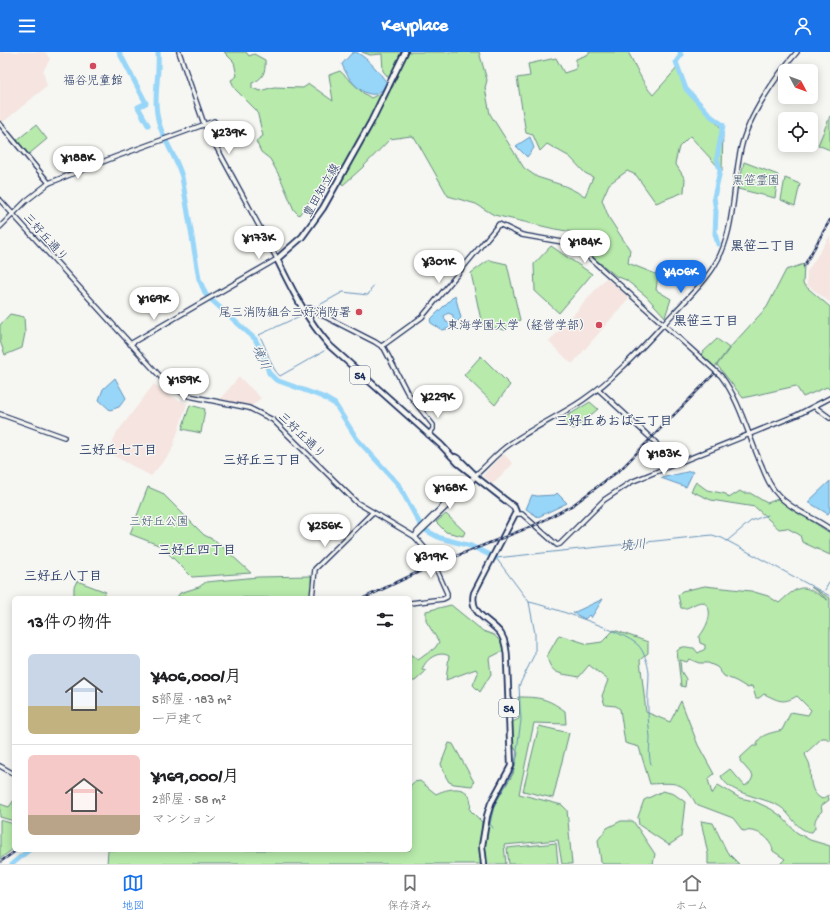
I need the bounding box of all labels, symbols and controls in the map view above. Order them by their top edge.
icon: menu [16,15,38,37]
icon: person [792,15,814,37]
text: Keyplace [382,16,448,37]
marker: 福谷児童館 [88,61,98,71]
north arrow [778,64,818,104]
map controls [778,64,818,152]
place label: 福谷児童館 [63,74,123,89]
button: locate [778,112,818,152]
pin: ¥239K [201,121,257,155]
text: ¥239K [213,126,245,141]
pin: ¥188K [50,146,106,180]
text: ¥188K [62,151,94,166]
street label: 豊田知立線 [301,161,344,220]
park label: 黒笹霊園 [732,174,780,189]
street label: 三好丘通り [19,211,71,265]
pin: ¥173K [231,226,287,260]
pin: ¥184K [557,230,613,264]
text: ¥173K [243,231,275,246]
text: ¥184K [569,235,601,250]
district label: 黒笹二丁目 [730,239,796,255]
pin: ¥301K [411,250,467,284]
text: ¥301K [423,255,455,270]
pin: ¥406K [653,260,709,294]
text: ¥406K [664,265,698,280]
pin: ¥169K [126,287,182,321]
text: ¥169K [138,292,170,307]
place label: 尾三消防組合三好消防署 [219,306,351,321]
marker: 尾三消防組合三好消防署 [354,307,364,317]
district label: 黒笹三丁目 [673,314,739,330]
place label: 東海学園大学（経営学部） [447,319,591,334]
marker: 東海学園大学（経営学部） [594,320,604,330]
water label: 境川 [248,343,273,373]
road number: 54 [350,366,370,384]
pin: ¥159K [156,368,212,402]
text: ¥159K [168,373,200,388]
pin: ¥229K [410,385,466,419]
text: ¥229K [422,390,454,405]
street label: 三好丘通り [274,410,328,462]
district label: 三好丘あおば二丁目 [555,414,673,430]
pin: ¥183K [636,442,692,476]
district label: 三好丘七丁目 [79,444,157,459]
text: ¥183K [648,447,680,462]
district label: 三好丘三丁目 [223,454,301,469]
pin: ¥168K [422,476,478,510]
text: ¥168K [434,481,466,496]
pin: ¥256K [297,514,353,548]
park label: 三好丘公園 [129,515,189,530]
text: ¥256K [309,519,342,534]
water label: 境川 [619,537,647,555]
district label: 三好丘四丁目 [158,544,236,559]
pin: ¥319K [403,545,459,579]
text: ¥319K [415,550,447,565]
district label: 三好丘八丁目 [24,570,102,585]
icon: filters [374,609,396,631]
text: 13件の物件 [28,614,112,634]
text: ¥406,000/月 [152,668,242,688]
icon: home [60,670,108,718]
text: 5部屋 · 183 m² [152,693,232,708]
road number: 54 [499,699,519,717]
text: 一戸建て [152,713,204,728]
text: ¥169,000/月 [152,768,239,788]
icon: home [60,771,108,819]
text: 2部屋 · 58 m² [152,793,226,808]
text: マンション [152,813,216,828]
tab: 地図 [122,872,144,913]
tab: 保存済み [388,872,432,913]
tab: ホーム [676,872,708,913]

